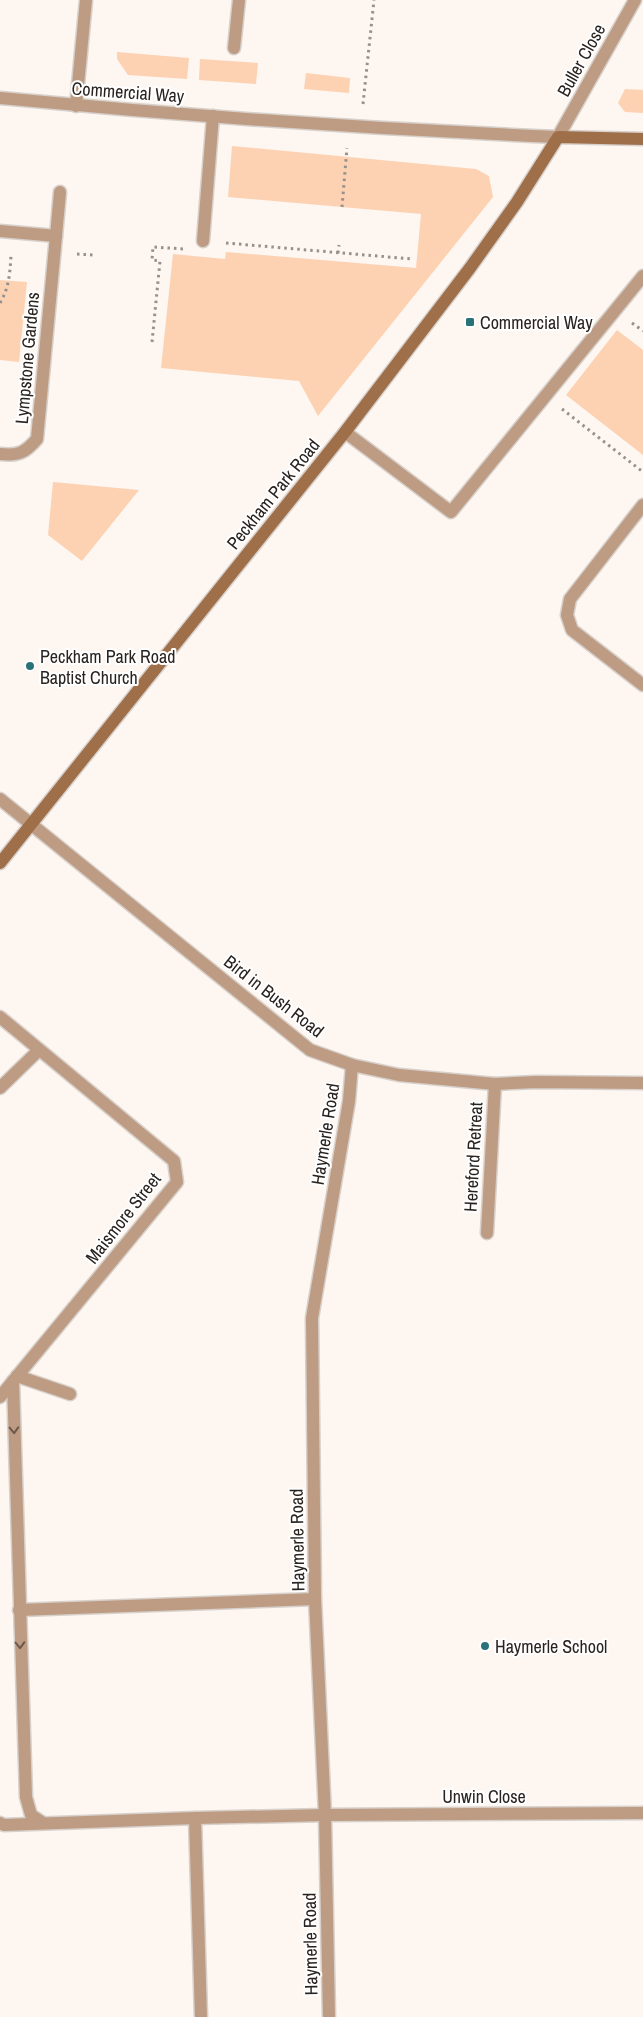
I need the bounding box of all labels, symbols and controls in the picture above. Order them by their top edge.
street label: Buller Close [551,19,611,101]
street label: Commercial Way [71,76,186,108]
street label: Lympstone Gardens [9,291,45,425]
place label: Commercial Way [480,310,593,335]
marker: Commercial Way [464,316,476,328]
street label: Peckham Park Road [221,434,325,554]
place label: Peckham Park Road Baptist Church [40,644,175,690]
marker: Peckham Park Road Baptist Church [24,660,36,672]
street label: Bird in Bush Road [219,949,329,1043]
street label: Haymerle Road [305,1081,345,1187]
street label: Hereford Retreat [458,1101,488,1213]
street label: Maismore Street [80,1167,166,1269]
one-way arrow [9,1426,19,1434]
street label: Haymerle Road [284,1489,310,1591]
place label: Haymerle School [495,1634,607,1659]
marker: Haymerle School [479,1640,491,1652]
one-way arrow [15,1641,26,1649]
street label: Unwin Close [442,1784,526,1809]
street label: Haymerle Road [297,1893,323,1995]

